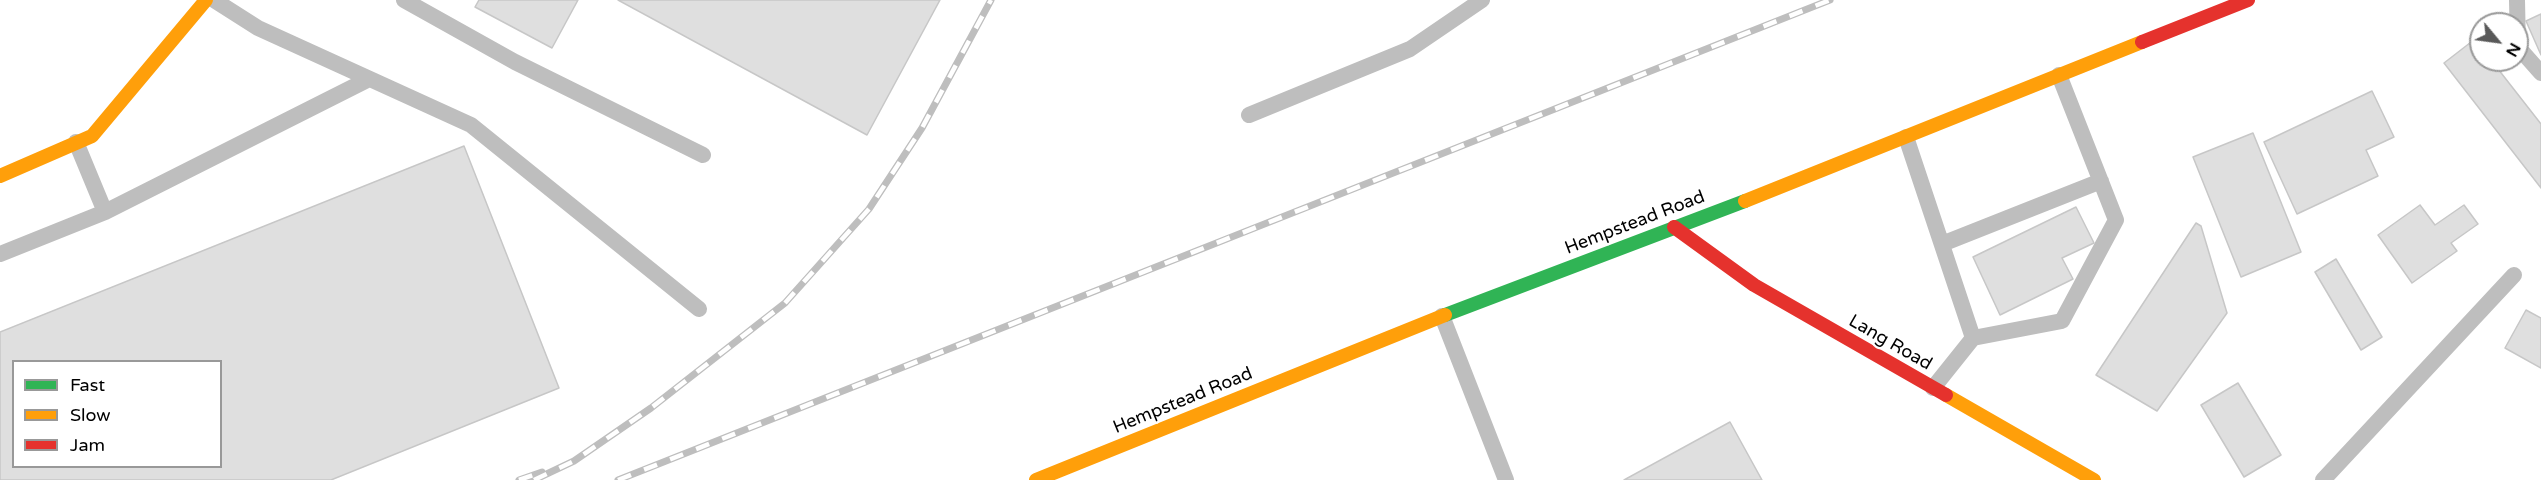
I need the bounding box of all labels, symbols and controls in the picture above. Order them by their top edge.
north arrow [2469,12,2529,72]
text: N [2501,39,2525,60]
street label: Hempstead Road [1562,186,1708,260]
street label: Lang Road [1844,310,1936,376]
legend [12,360,222,468]
street label: Hempstead Road [1110,363,1256,439]
text: Fast [70,374,105,396]
text: Slow [70,404,111,426]
text: Jam [70,434,105,456]

